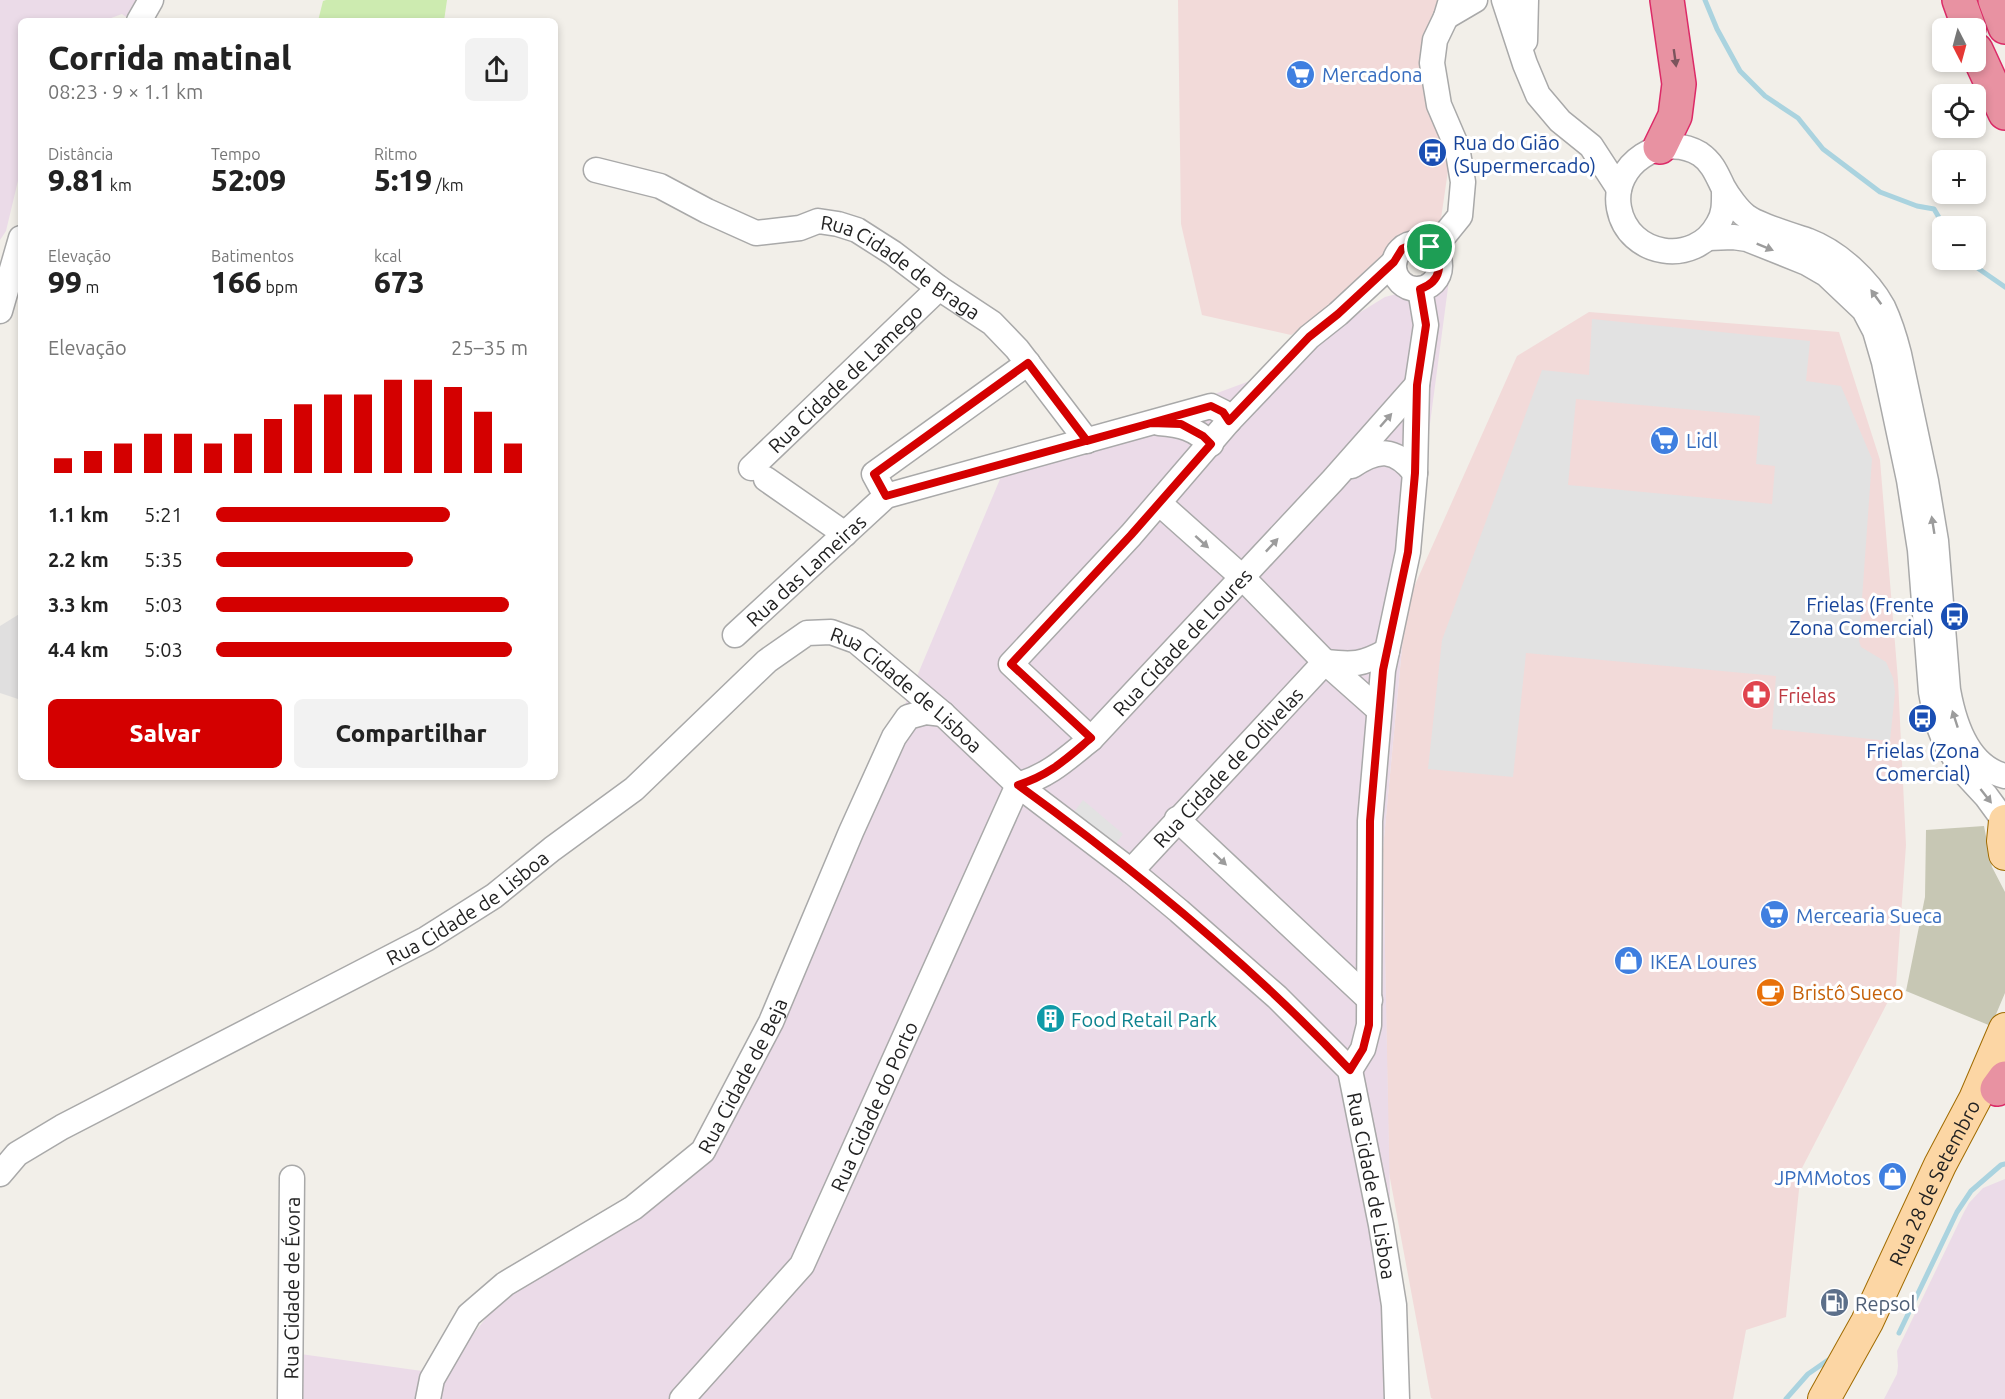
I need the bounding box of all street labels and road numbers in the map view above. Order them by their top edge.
street label: Rua Cidade de Braga [819,210,985,324]
street label: Rua Cidade de Lamego [763,299,927,457]
street label: Rua das Lameiras [741,509,870,631]
street label: Rua Cidade de Loures [1107,563,1256,720]
street label: Rua Cidade de Lisboa [828,621,987,757]
street label: Rua Cidade de Odivelas [1148,682,1307,852]
street label: Rua Cidade de Lisboa [382,845,553,969]
street label: Rua Cidade de Beja [692,995,791,1157]
street label: Rua Cidade do Porto [825,1018,922,1195]
street label: Rua Cidade de Lisboa [1343,1090,1401,1281]
street label: Rua 28 de Setembro [1883,1095,1984,1269]
street label: Rua Cidade de Évora [279,1196,303,1380]

